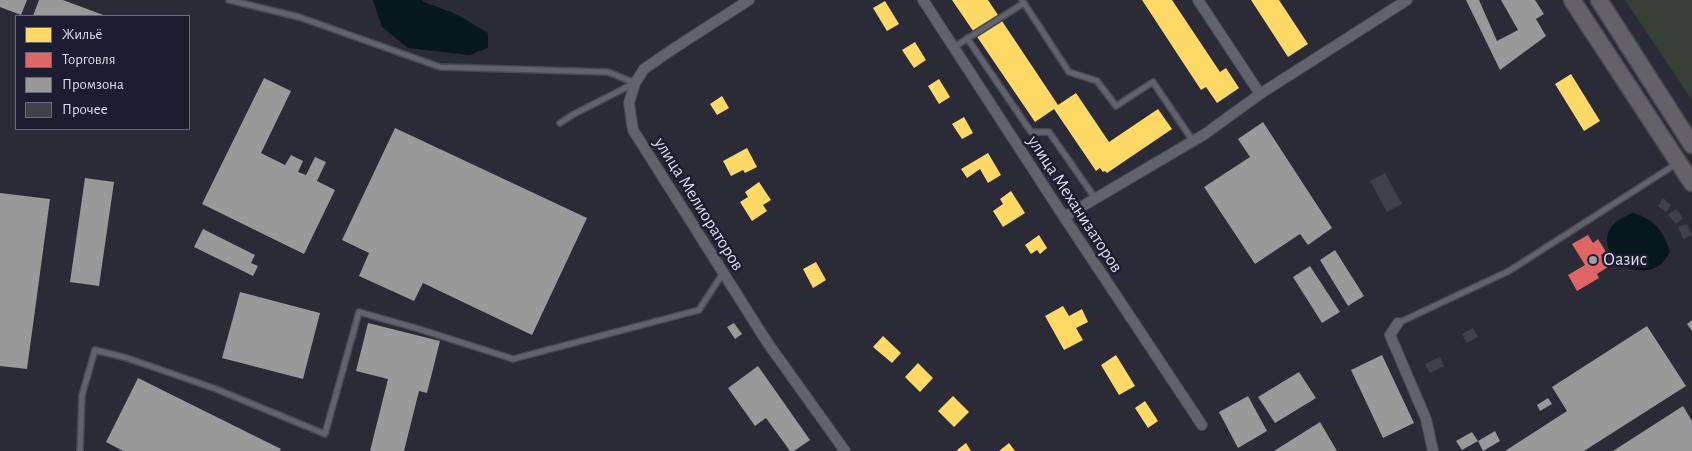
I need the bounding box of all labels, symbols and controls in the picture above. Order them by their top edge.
legend [15,15,190,130]
text: Жильё [62,27,102,42]
text: Торговля [62,52,116,67]
text: Промзона [62,77,124,92]
text: Прочее [62,102,108,117]
street label: улица Механизаторов [1023,131,1127,277]
street label: улица Мелиораторов [649,133,749,275]
place label: Оазис [1603,249,1647,271]
marker: Оазис [1587,254,1599,266]

